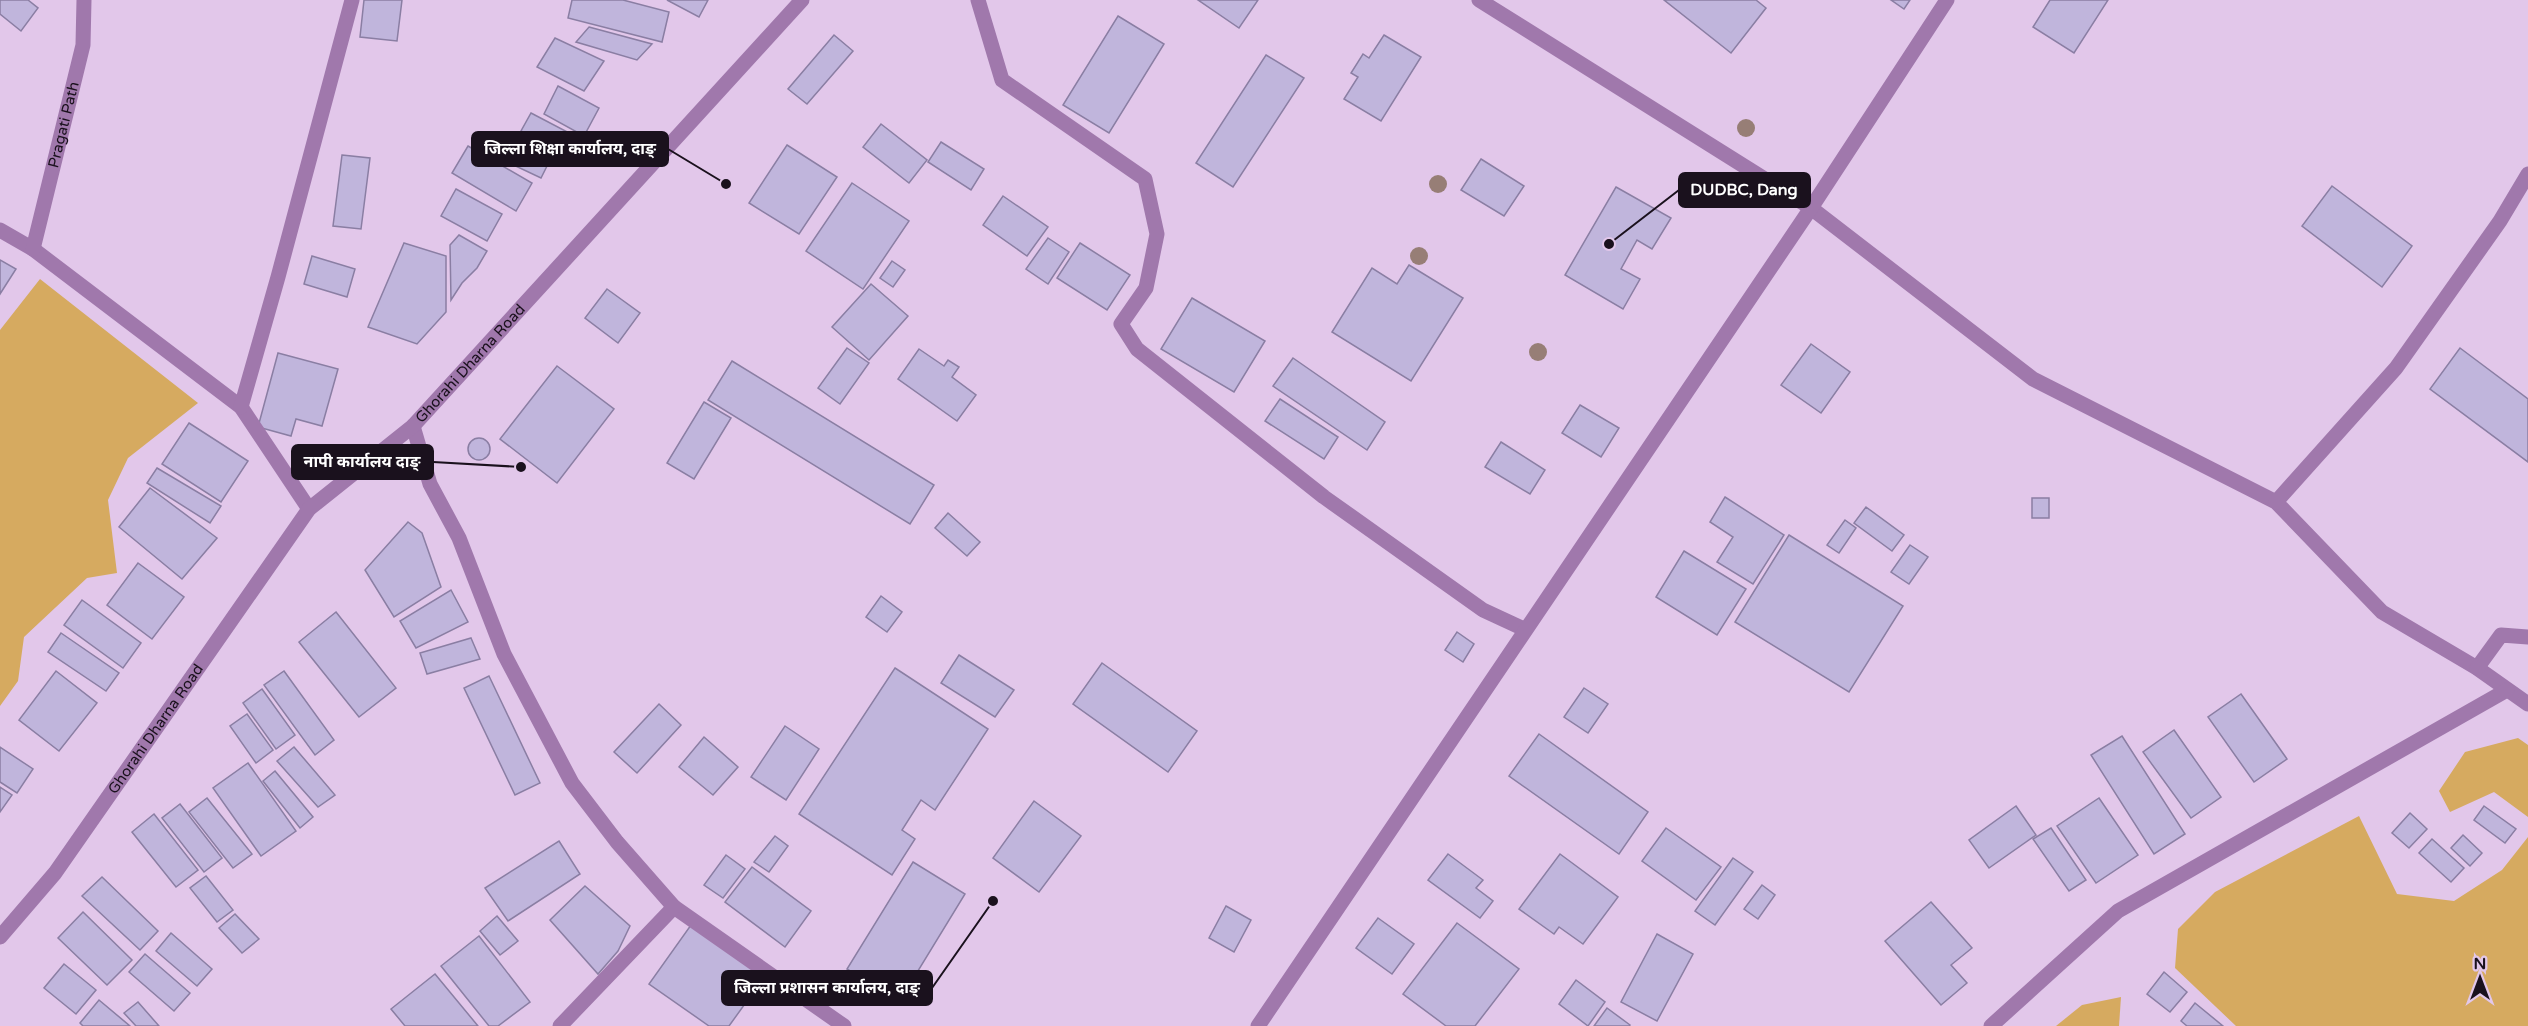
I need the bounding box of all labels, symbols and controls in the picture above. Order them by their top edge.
street label: Pragati Path [44,80,83,170]
callout: जिल्ला शिक्षा कार्यालय, दाङ् [472,132,668,166]
text: जिल्ला शिक्षा कार्यालय, दाङ् [484,139,657,159]
callout: DUDBC, Dang [1679,173,1810,207]
text: DUDBC, Dang [1690,180,1798,200]
street label: Ghorahi Dharna Road [411,300,529,426]
callout: नापी कार्यालय दाङ् [292,445,433,479]
text: नापी कार्यालय दाङ् [304,452,421,472]
street label: Ghorahi Dharna Road [104,661,207,797]
north arrow [2450,948,2510,1008]
text: N [2474,954,2486,974]
callout: जिल्ला प्रशासन कार्यालय, दाङ् [722,971,932,1005]
text: जिल्ला प्रशासन कार्यालय, दाङ् [734,978,921,998]

